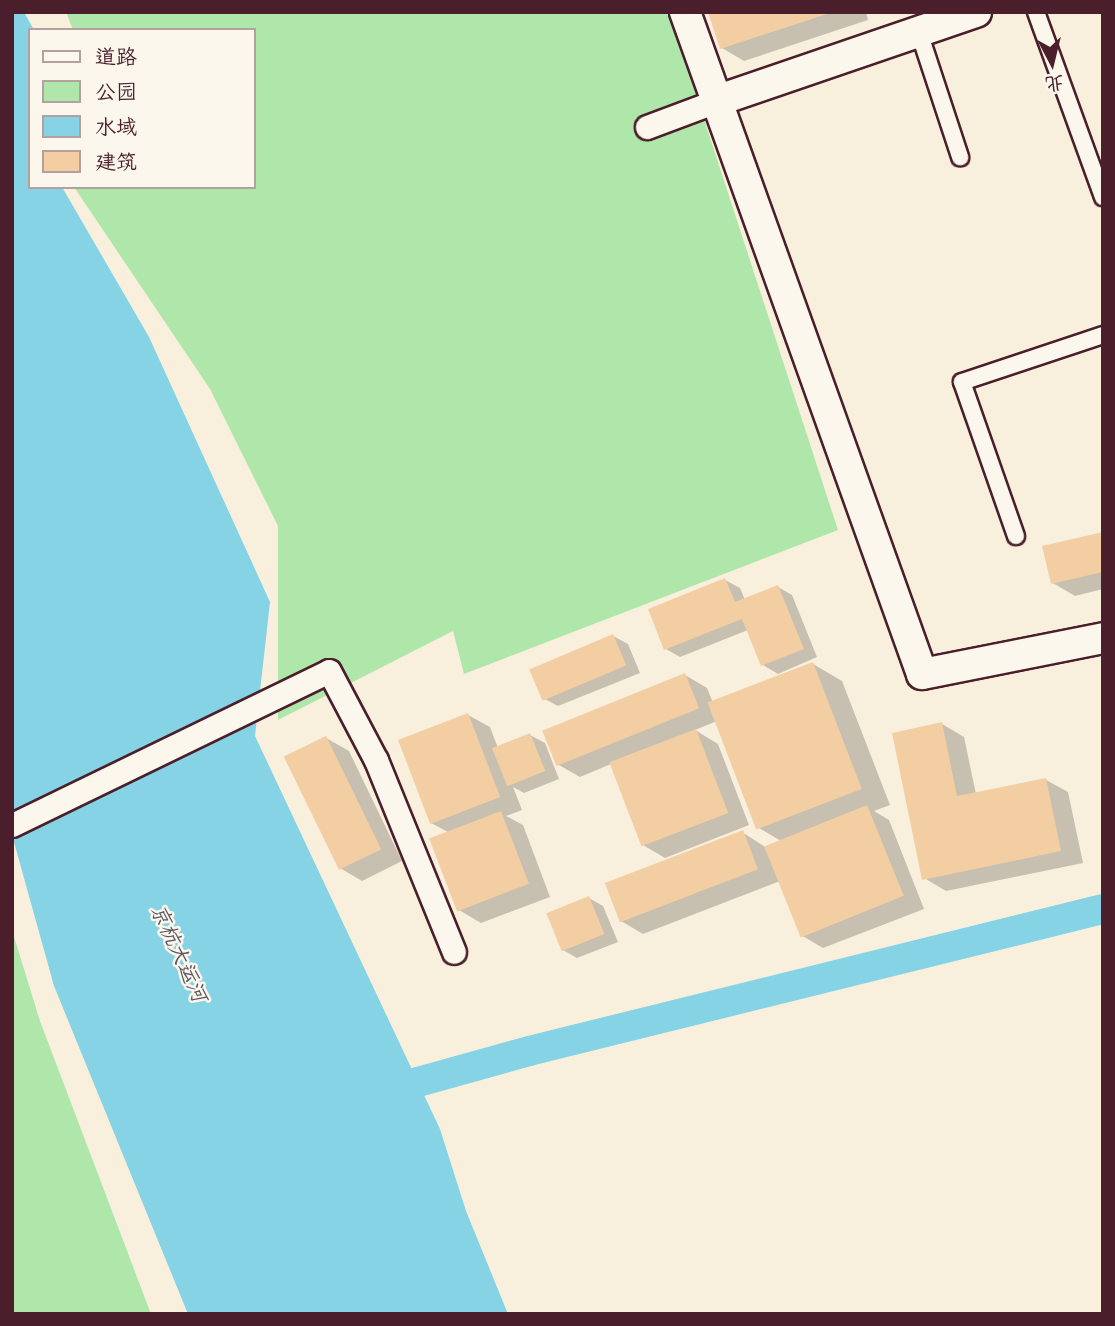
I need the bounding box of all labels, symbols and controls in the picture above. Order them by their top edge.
legend [28,28,256,189]
north arrow [1017,28,1087,98]
text: 道路 [95,42,137,71]
text: 北 [1044,70,1066,98]
text: 公园 [95,77,137,106]
text: 水域 [95,112,137,141]
text: 建筑 [95,147,137,176]
water label: 京杭大运河 [145,900,213,1006]

